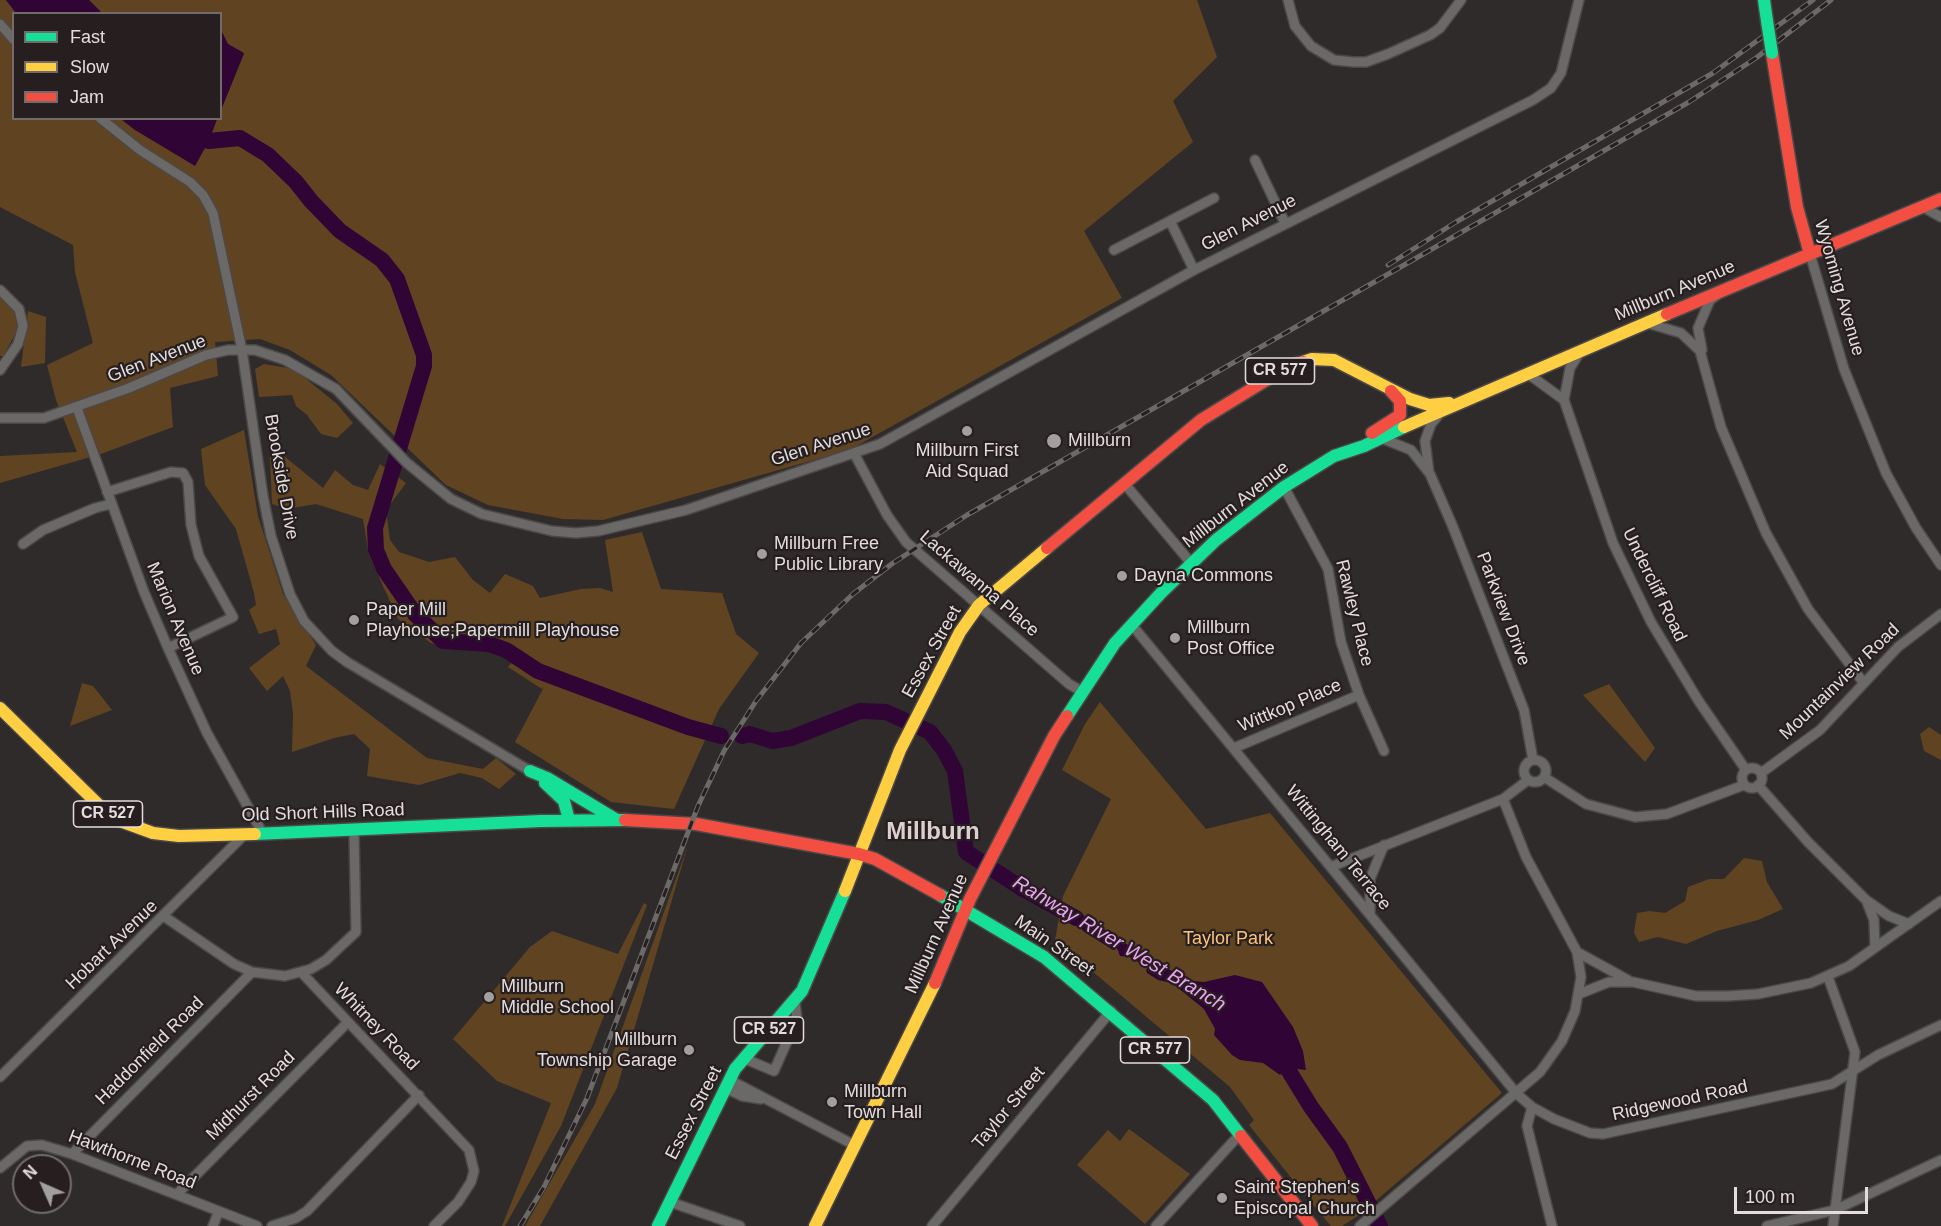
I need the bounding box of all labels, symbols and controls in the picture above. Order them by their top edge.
legend [12,12,222,120]
text: Fast [70,27,105,47]
text: Slow [70,57,109,77]
text: Jam [70,87,104,107]
street label: Glen Avenue [1198,190,1300,256]
street label: Wyoming Avenue [1809,217,1869,359]
street label: Millburn Avenue [1612,256,1738,326]
street label: Glen Avenue [105,330,209,388]
road number: CR 577 [1246,358,1314,384]
street label: Brookside Drive [259,413,303,541]
street label: Glen Avenue [768,419,874,471]
marker: Millburn First Aid Squad [960,424,974,438]
place label: Millburn [1068,430,1131,452]
marker: Millburn [1045,432,1063,450]
place label: Millburn First Aid Squad [915,440,1019,482]
street label: Millburn Avenue [1179,457,1293,553]
street label: Undercliff Road [1617,525,1691,645]
street label: Lackawanna Place [915,526,1043,642]
place label: Millburn Free Public Library [774,533,883,576]
marker: Millburn Free Public Library [755,547,769,561]
street label: Parkview Drive [1471,549,1535,669]
street label: Rawley Place [1330,557,1378,669]
street label: Marion Avenue [141,559,209,679]
place label: Dayna Commons [1134,565,1273,587]
marker: Dayna Commons [1115,569,1129,583]
place label: Paper Mill Playhouse;Papermill Playhouse [366,599,619,642]
street label: Essex Street [898,602,966,702]
marker: Paper Mill Playhouse;Papermill Playhouse [347,613,361,627]
place label: Millburn Post Office [1187,617,1275,660]
street label: Mountainview Road [1776,619,1904,745]
marker: Millburn Post Office [1168,631,1182,645]
street label: Wittkop Place [1235,675,1345,737]
street label: Wittingham Terrace [1281,781,1395,915]
street label: Old Short Hills Road [241,799,405,827]
road number: CR 527 [74,801,142,827]
district label: Millburn [886,818,980,846]
street label: Millburn Avenue [901,871,973,997]
water label: Rahway River West Branch [1008,871,1230,1017]
street label: Hobart Avenue [61,896,163,994]
street label: Main Street [1010,911,1098,981]
park label: Taylor Park [1183,928,1273,950]
place label: Millburn Middle School [501,976,614,1018]
street label: Whitney Road [329,979,423,1075]
marker: Millburn Middle School [482,990,496,1004]
street label: Haddonfield Road [91,992,209,1110]
road number: CR 527 [734,1017,804,1043]
place label: Millburn Township Garage [537,1029,677,1072]
road number: CR 577 [1120,1037,1190,1063]
marker: Millburn Township Garage [682,1043,696,1057]
street label: Midhurst Road [202,1047,300,1145]
street label: Taylor Street [968,1062,1050,1154]
street label: Essex Street [661,1063,727,1163]
street label: Ridgewood Road [1610,1076,1750,1126]
place label: Millburn Town Hall [844,1081,922,1124]
marker: Millburn Town Hall [825,1095,839,1109]
street label: Hawthorne Road [65,1126,199,1194]
north arrow [12,1154,72,1214]
text: N [20,1162,40,1182]
scale bar [1737,1175,1870,1213]
place label: Saint Stephen's Episcopal Church [1234,1177,1375,1220]
text: 100 m [1745,1187,1795,1207]
marker: Saint Stephen's Episcopal Church [1215,1191,1229,1205]

